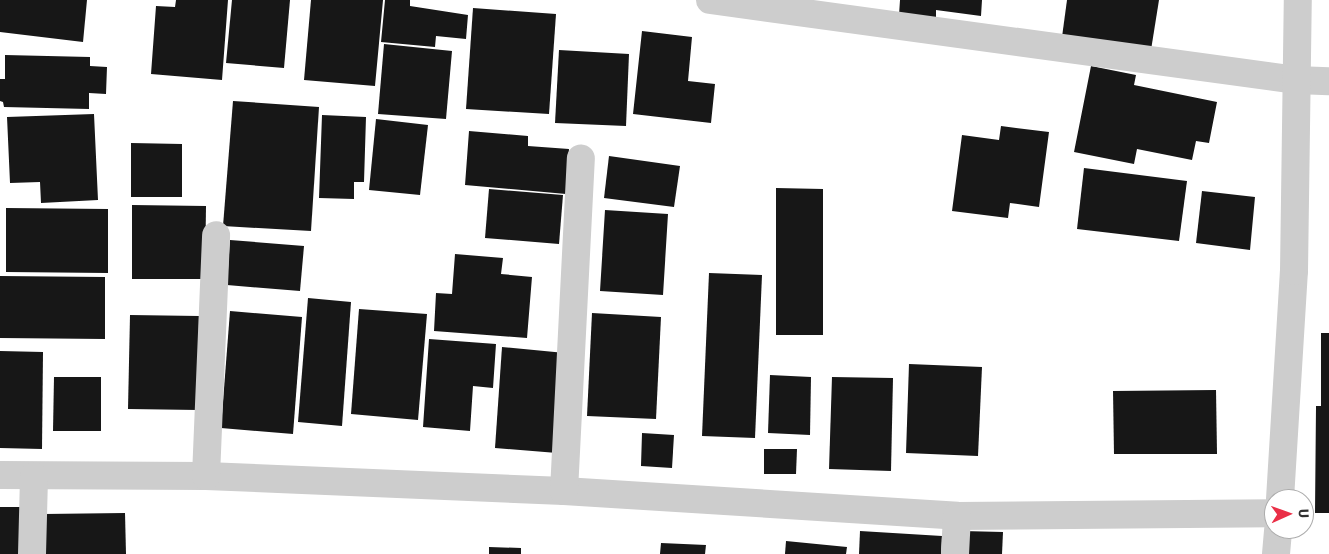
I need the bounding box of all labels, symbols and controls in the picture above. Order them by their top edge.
north arrow [1264,489,1314,539]
text: U [1295,509,1312,518]

